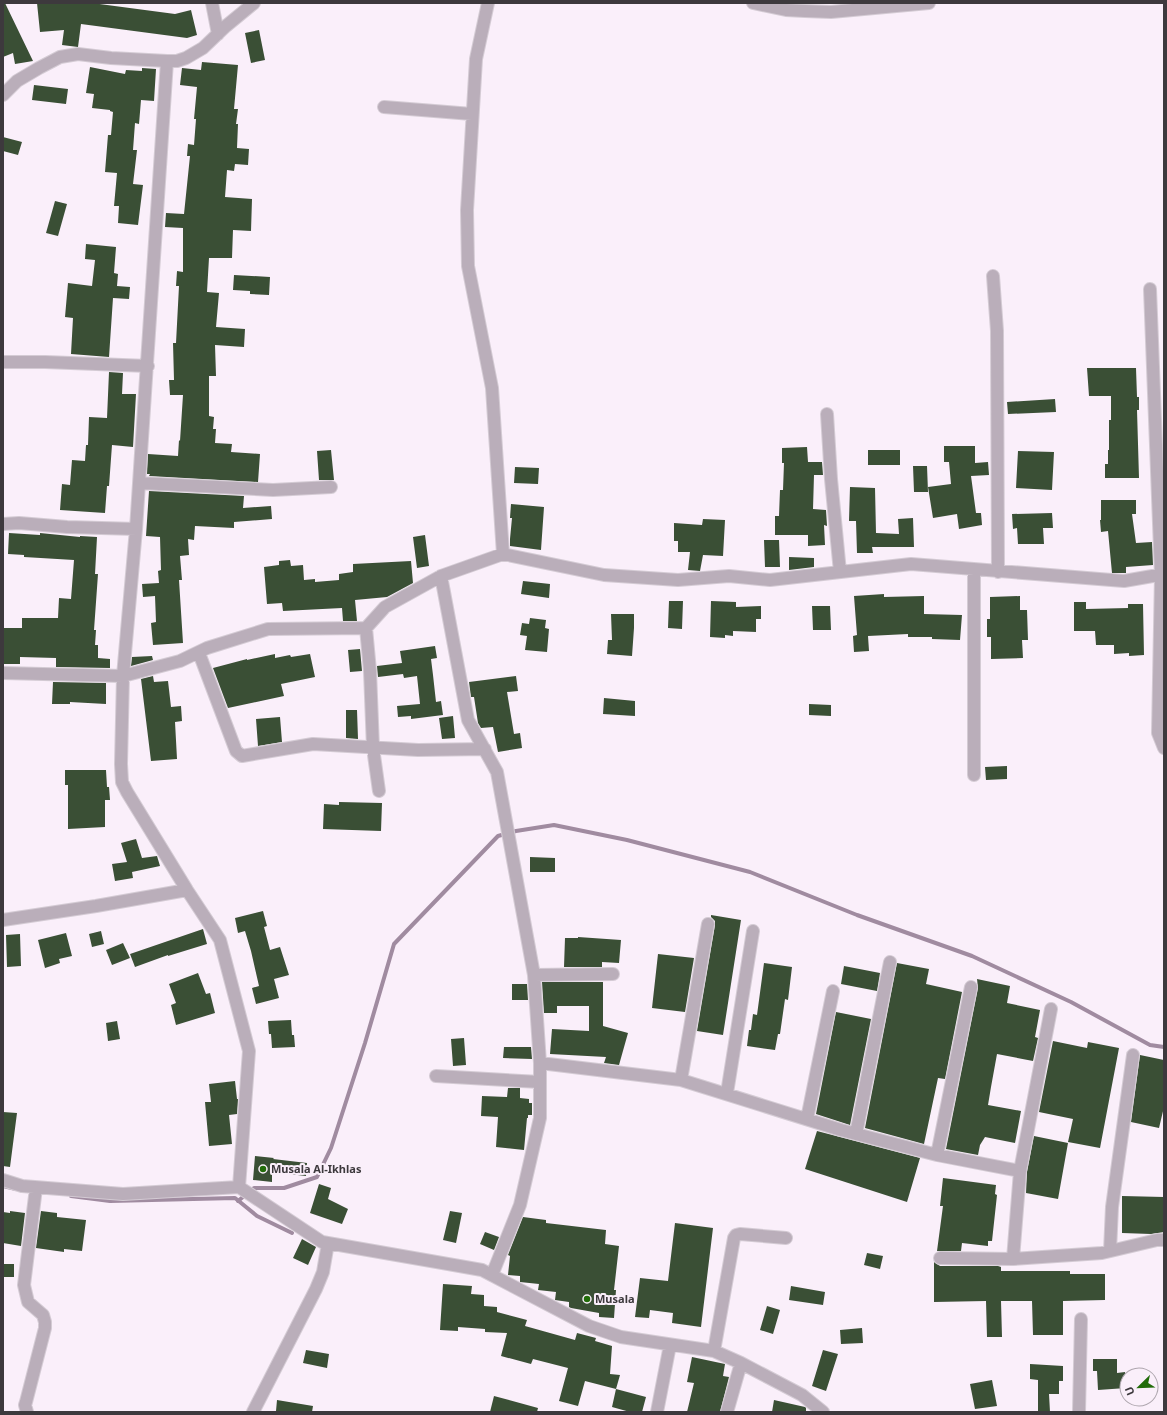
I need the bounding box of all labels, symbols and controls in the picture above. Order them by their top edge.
place label: Musala Al-Ikhlas [271,1161,362,1176]
marker: Musala Al-Ikhlas [258,1164,268,1174]
place label: Musala [595,1291,635,1306]
marker: Musala [582,1294,592,1304]
north arrow [1119,1367,1159,1407]
text: U [1121,1384,1138,1398]

